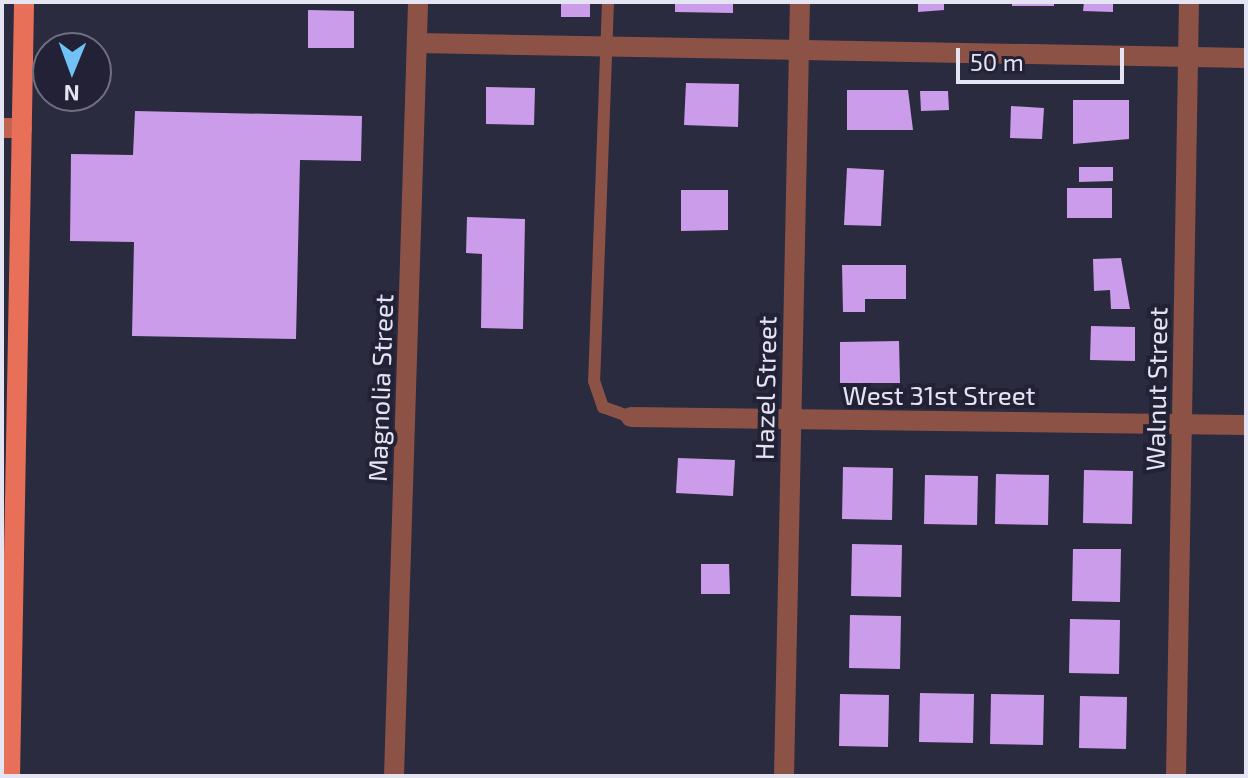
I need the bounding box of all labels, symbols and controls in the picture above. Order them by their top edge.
north arrow [32,32,112,112]
scale bar [960,32,1128,82]
text: 50 m [970,47,1024,76]
text: N [63,81,80,107]
street label: Magnolia Street [361,294,399,482]
street label: Walnut Street [1139,307,1173,471]
street label: Hazel Street [748,315,782,461]
street label: West 31st Street [842,379,1036,411]

